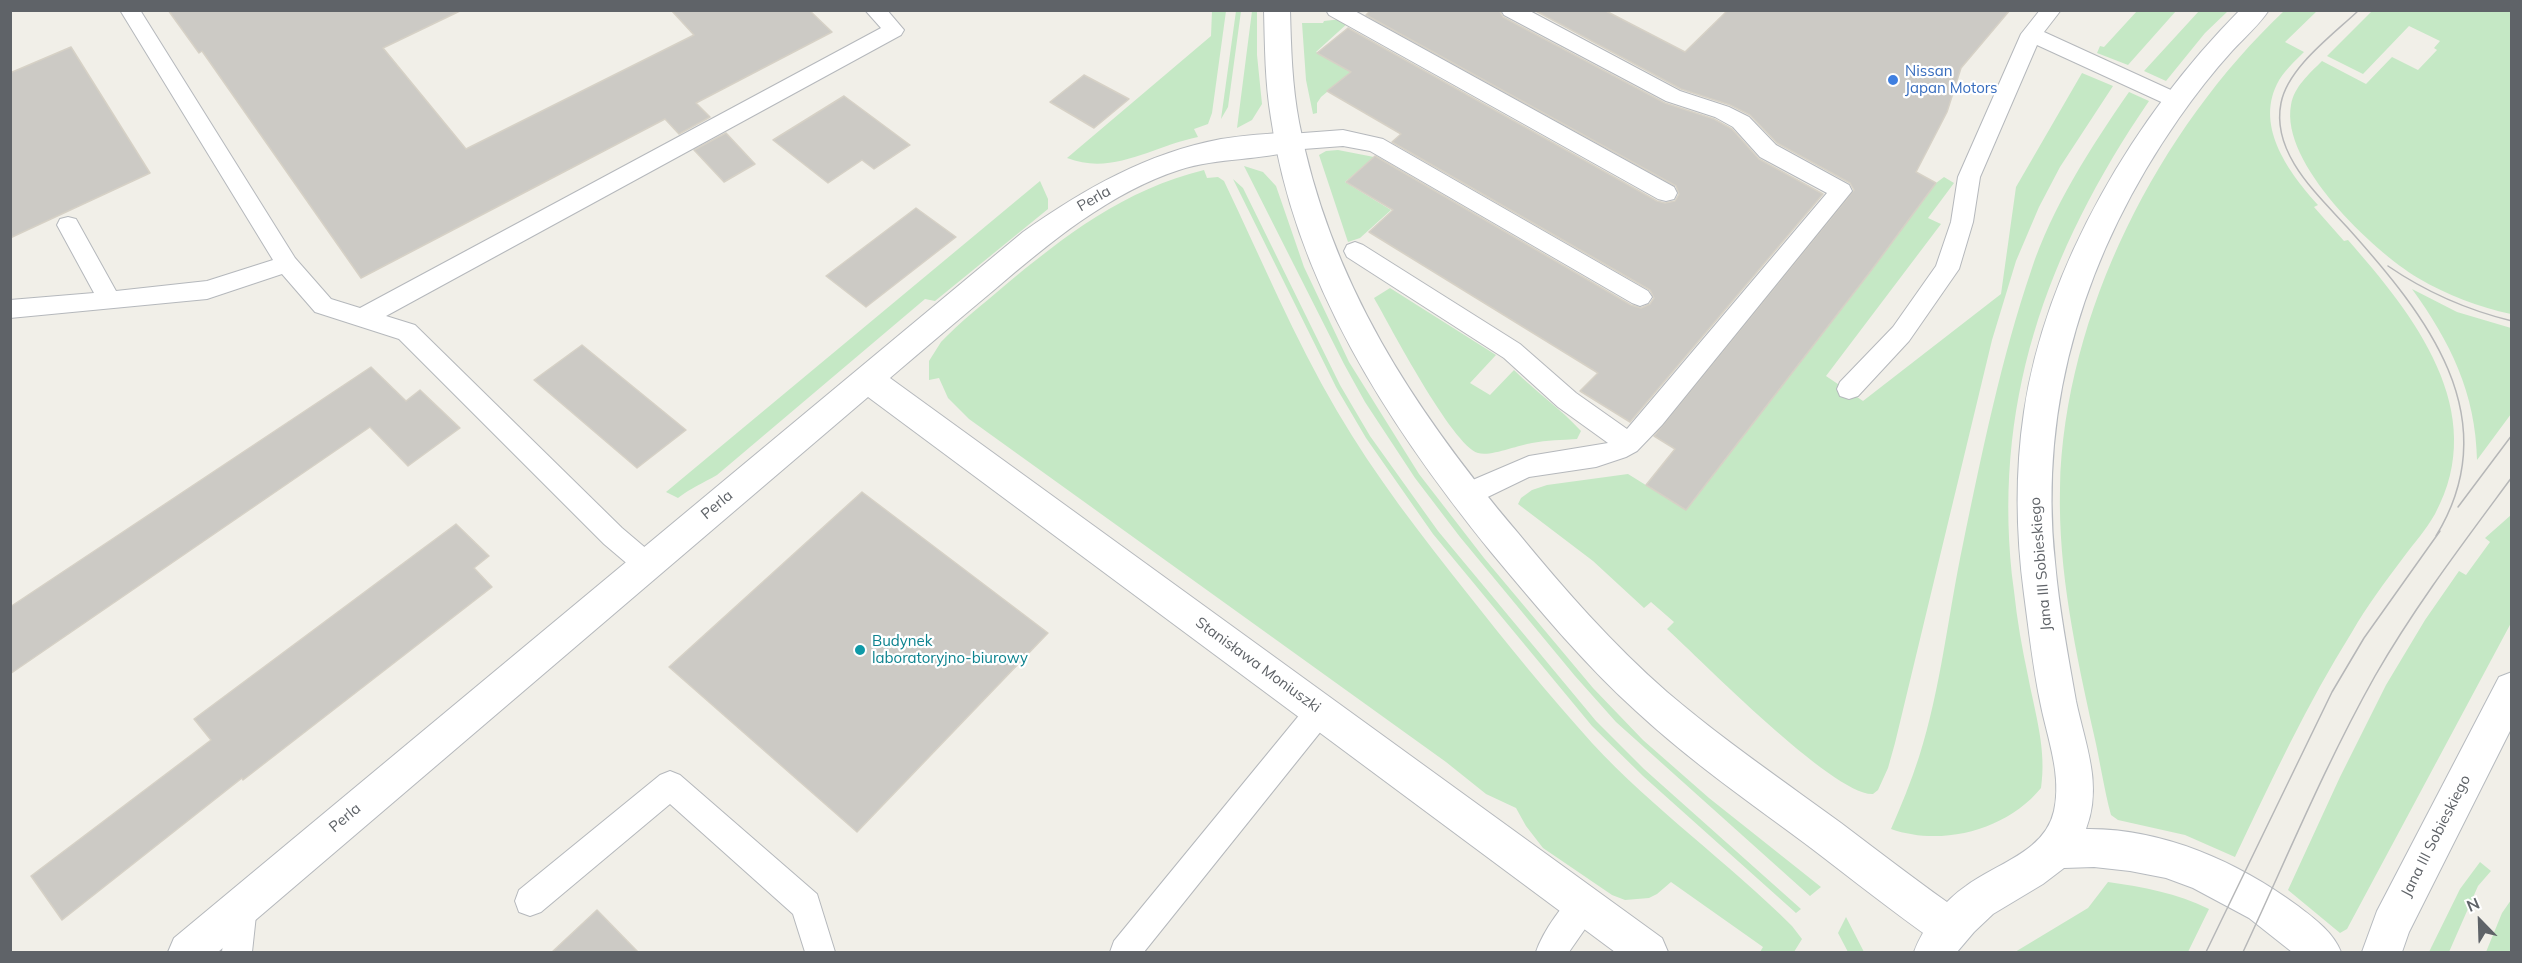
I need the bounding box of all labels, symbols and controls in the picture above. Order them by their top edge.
place label: Nissan Japan Motors [1905,62,1998,97]
marker: Nissan Japan Motors [1886,73,1900,87]
street label: Perla [1074,182,1114,216]
street label: Perla [698,487,736,523]
street label: Jana III Sobieskiego [2026,496,2056,632]
street label: Stanisława Moniuszki [1192,613,1324,717]
place label: Budynek laboratoryjno-biurowy [872,632,1028,667]
marker: Budynek laboratoryjno-biurowy [853,643,867,657]
street label: Jana III Sobieskiego [2397,772,2475,900]
street label: Perla [326,800,364,836]
north arrow [2450,891,2510,951]
text: N [2463,893,2482,916]

